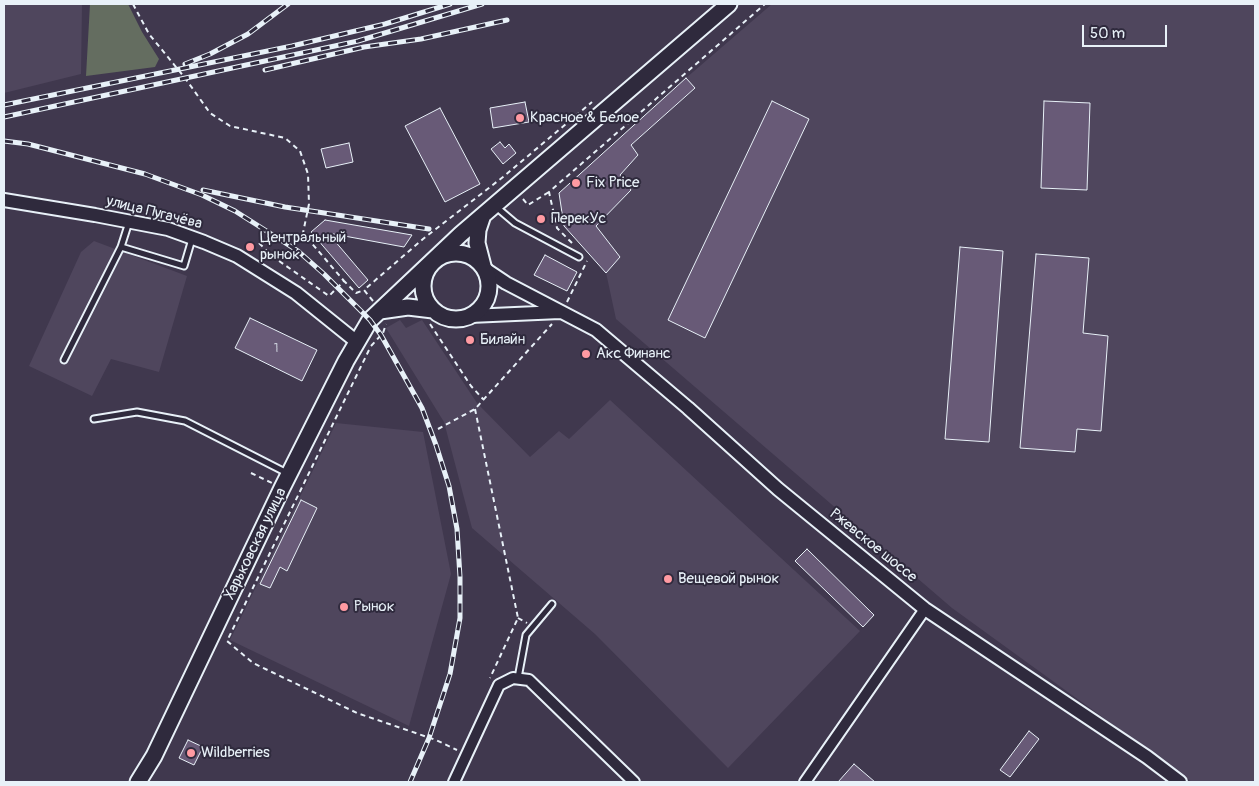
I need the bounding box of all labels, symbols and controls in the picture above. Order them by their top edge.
scale bar [1084,15,1169,47]
text: 50 m [1090,24,1125,43]
place label: Красное & Белое [530,109,639,127]
marker: Красное & Белое [514,112,526,124]
place label: Fix Price [586,174,639,192]
marker: Fix Price [570,177,582,189]
street label: улица Пугачёва [104,192,204,234]
place label: ПерекУс [551,210,606,228]
marker: ПерекУс [535,213,547,225]
place label: Центральный рынок [260,229,346,264]
marker: Центральный рынок [244,241,256,253]
place label: Билайн [480,331,525,349]
marker: Билайн [464,334,476,346]
house number: 1 [274,342,278,356]
place label: Акс Финанс [596,345,671,363]
marker: Акс Финанс [580,348,592,360]
street label: Харьковская улица [221,485,291,603]
street label: Ржевское шоссе [826,505,920,587]
place label: Вещевой рынок [678,570,779,588]
marker: Вещевой рынок [662,573,674,585]
place label: Рынок [354,598,394,616]
marker: Рынок [338,601,350,613]
place label: Wildberries [201,744,270,762]
marker: Wildberries [185,747,197,759]

